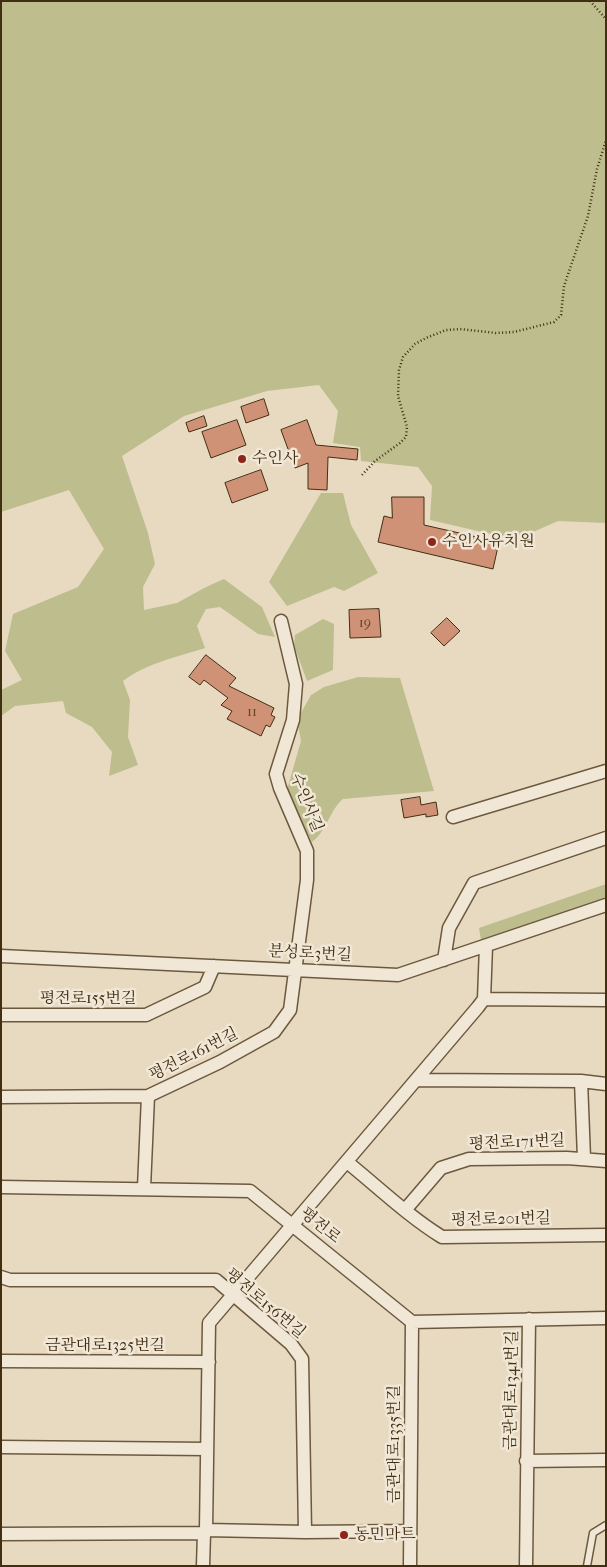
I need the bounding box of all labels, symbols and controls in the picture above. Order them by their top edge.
place label: 수인사 [252,449,298,469]
marker: 수인사 [236,453,248,465]
place label: 수인사유치원 [442,532,535,552]
marker: 수인사유치원 [426,536,438,548]
house number: 19 [359,616,371,632]
house number: 11 [247,705,257,721]
street label: 수인사길 [286,771,326,835]
street label: 분성로3번길 [268,942,352,966]
street label: 평전로155번길 [40,989,136,1009]
street label: 평전로161번길 [146,1024,242,1086]
street label: 평전로171번길 [468,1132,566,1154]
street label: 평전로 [296,1204,344,1248]
street label: 평전로201번길 [451,1210,551,1230]
street label: 평전로156번길 [221,1265,309,1343]
street label: 금관대로1341번길 [501,1330,523,1450]
street label: 금관대로1325번길 [45,1336,165,1356]
street label: 금관대로1335번길 [385,1385,405,1503]
place label: 동민마트 [354,1525,416,1545]
marker: 동민마트 [338,1529,350,1541]

